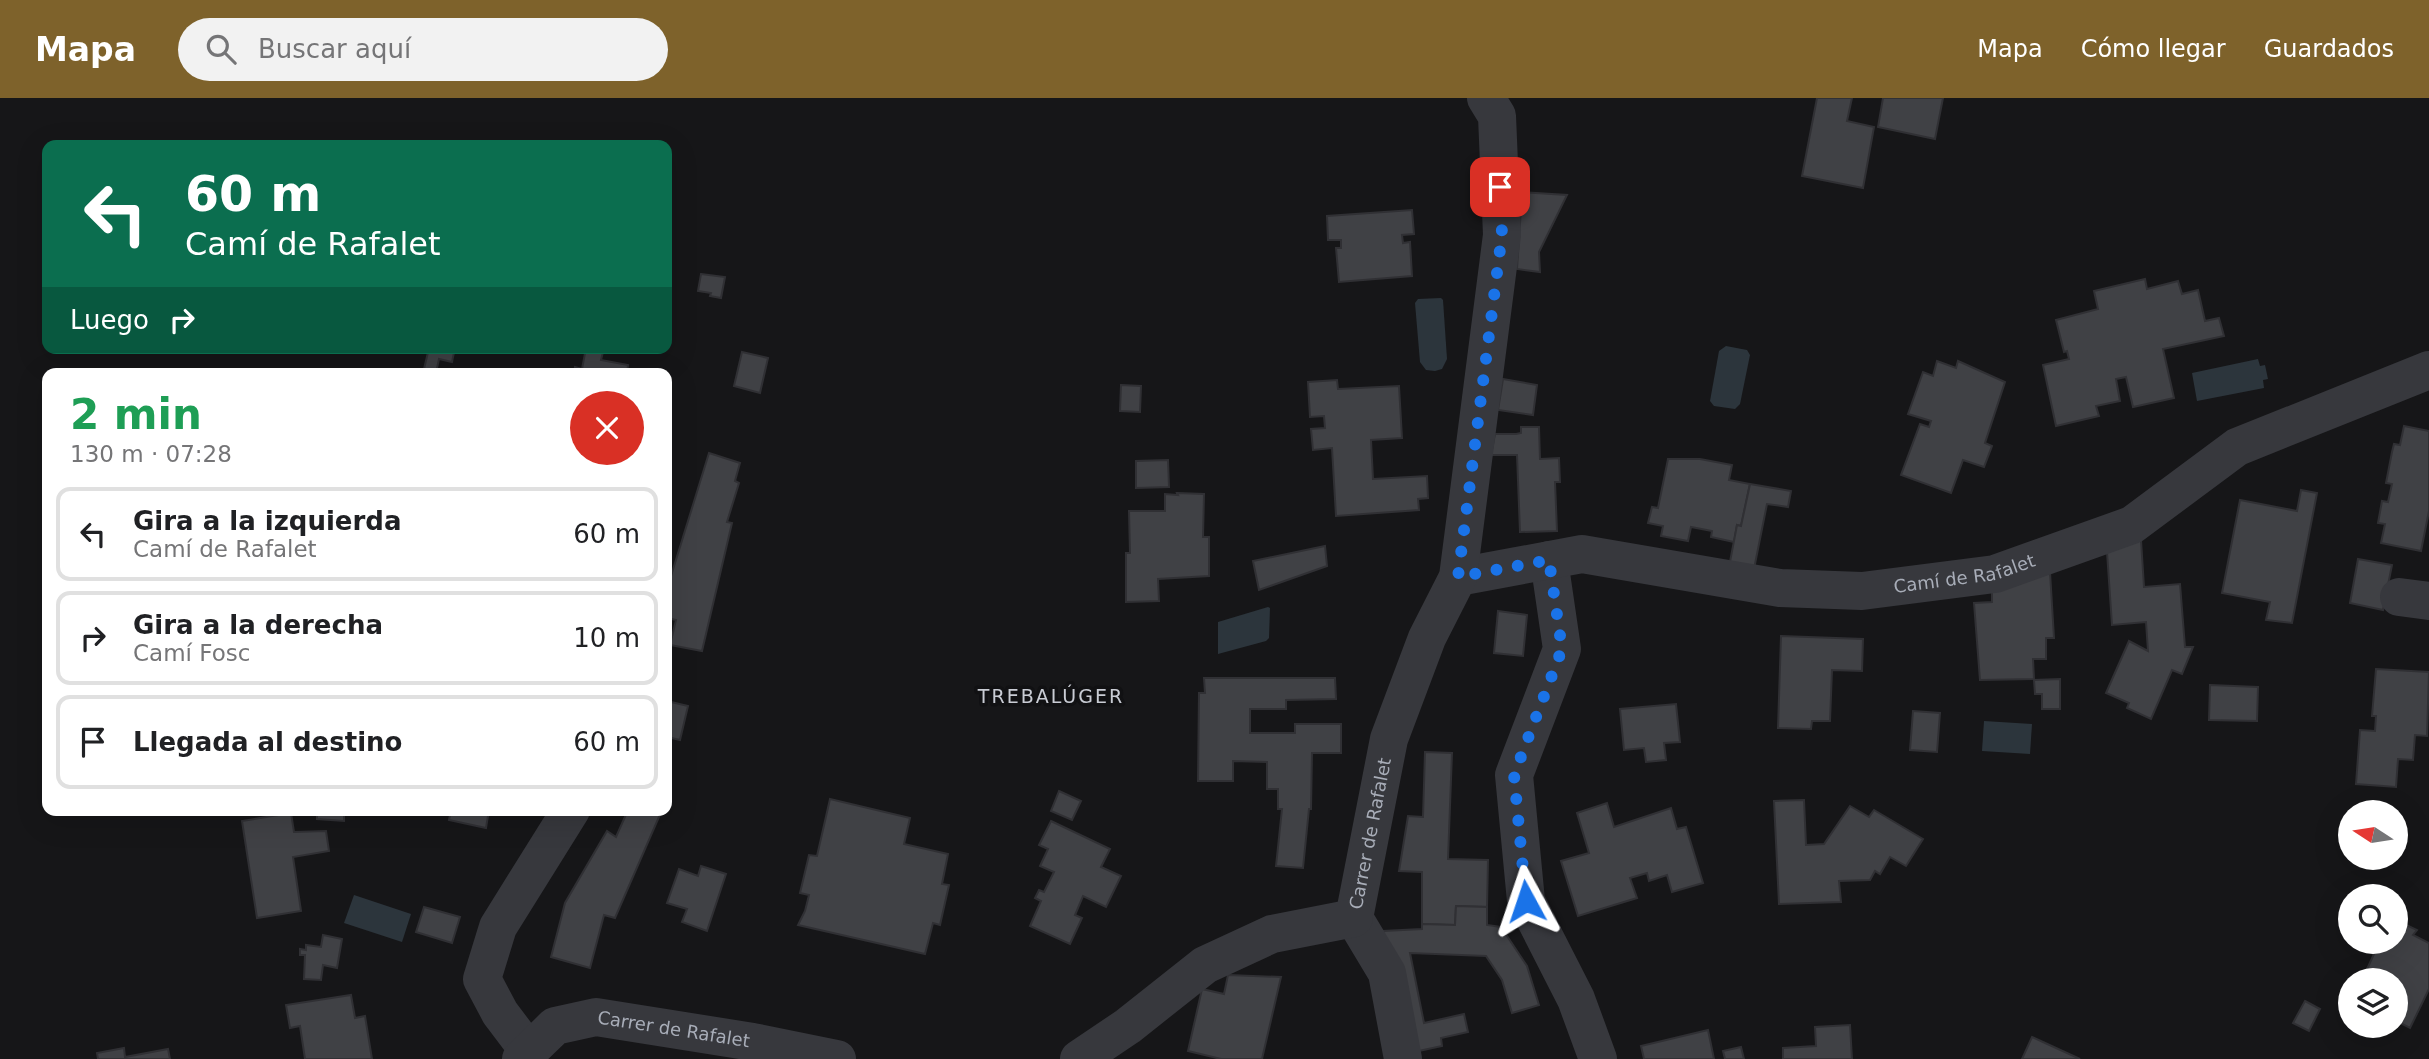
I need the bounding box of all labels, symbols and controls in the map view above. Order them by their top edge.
search box [178,18,668,81]
text: Mapa [35,30,136,69]
icon: search [202,30,240,68]
text: Buscar aquí [258,34,411,64]
text: Mapa [1977,35,2043,63]
text: Cómo llegar [2081,35,2226,63]
text: Guardados [2264,35,2394,63]
pin [1470,157,1530,217]
text: 60 m [185,166,321,223]
icon: left [70,168,161,259]
icon: arrive [1481,168,1519,206]
text: Camí de Rafalet [185,225,441,263]
icon: right [163,301,201,339]
text: Luego [70,305,149,335]
text: 2 min [70,390,202,439]
button: close [570,391,644,465]
text: 130 m · 07:28 [70,441,232,467]
text: Gira a la izquierda [133,506,401,536]
icon: left [74,515,112,553]
text: 60 m [573,519,640,549]
text: Camí de Rafalet [133,536,317,562]
street label: Camí de Rafalet [1892,550,2038,597]
text: Gira a la derecha [133,610,383,640]
icon: right [74,619,112,657]
text: 10 m [573,623,640,653]
text: Camí Fosc [133,640,250,666]
district label: TREBALÚGER [977,684,1124,707]
icon: arrive [74,723,112,761]
text: Llegada al destino [133,727,402,757]
text: 60 m [573,727,640,757]
street label: Carrer de Rafalet [1345,756,1395,911]
north arrow [2338,800,2408,870]
map controls [2338,800,2408,1038]
position arrow [1489,864,1563,938]
button: search [2338,884,2408,954]
button: layers [2338,968,2408,1038]
street label: Carrer de Rafalet [596,1006,751,1051]

